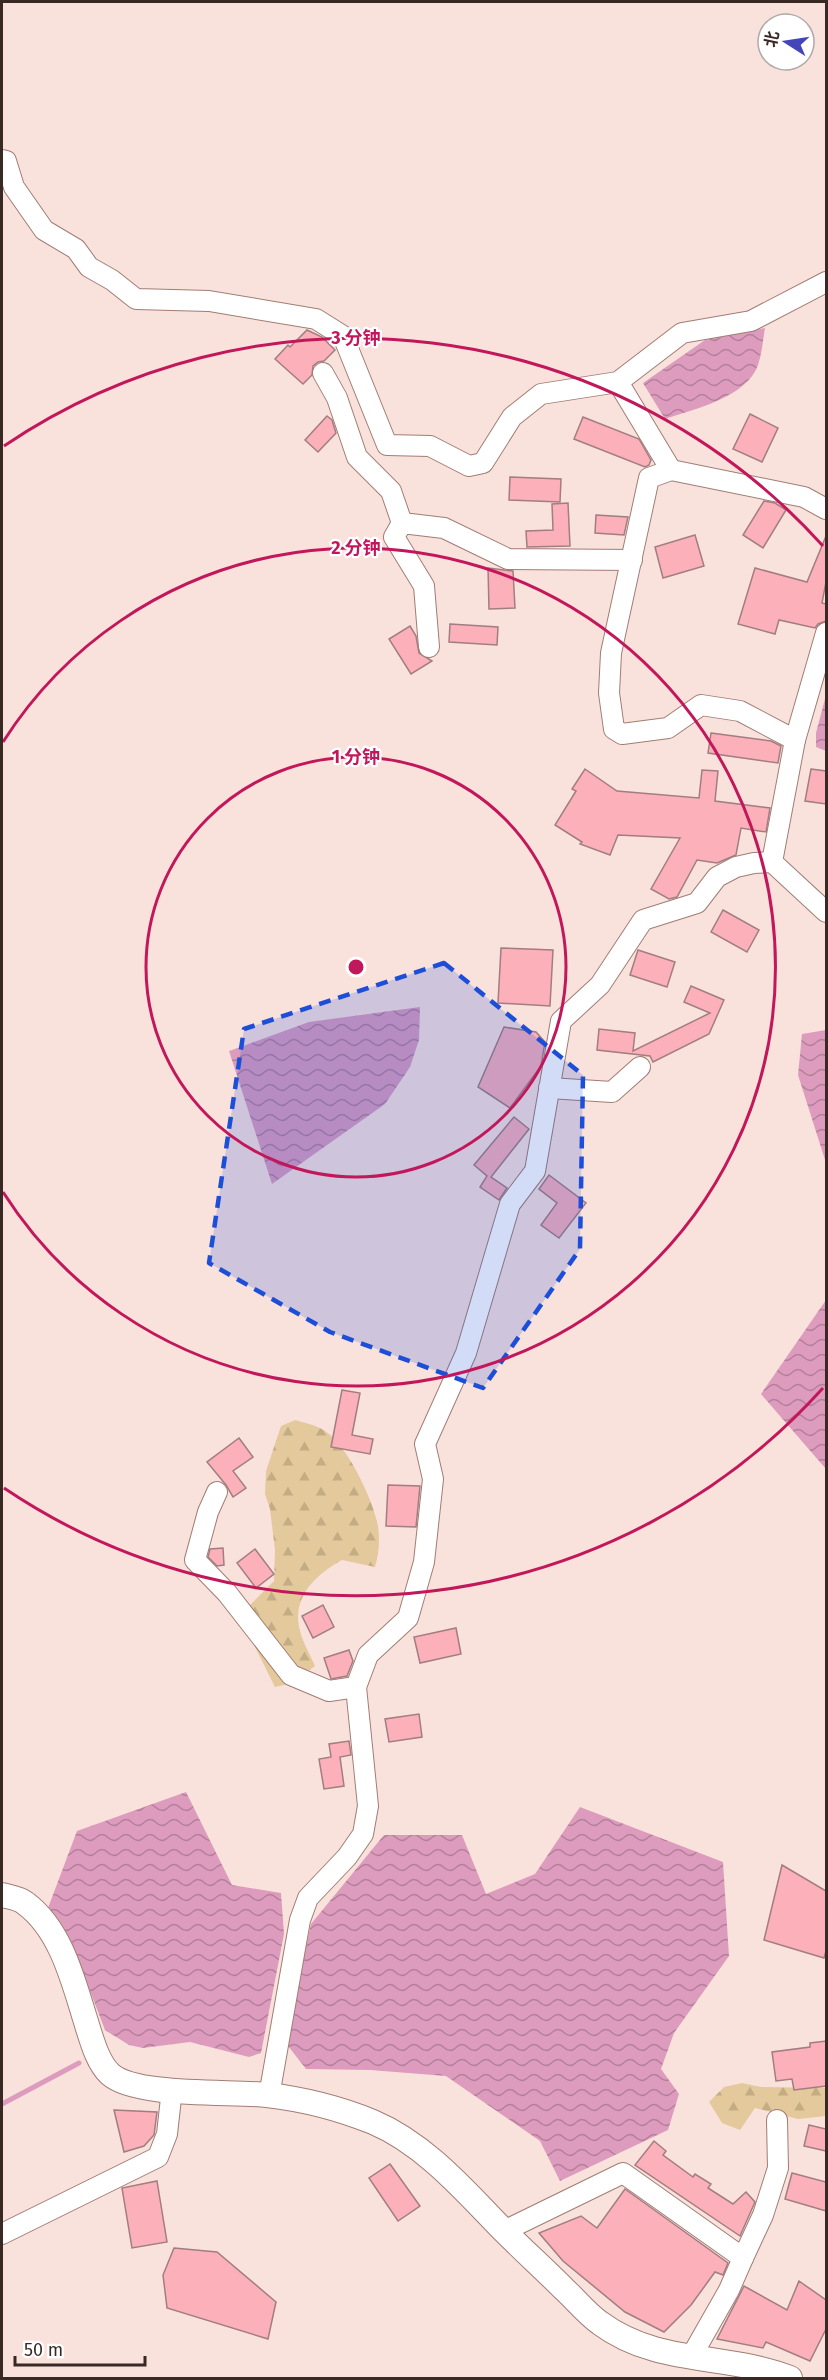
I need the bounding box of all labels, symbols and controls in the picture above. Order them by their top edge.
north arrow [756,12,816,72]
text: 北 [761,29,783,49]
text: 3 分钟 [330,327,381,349]
text: 2 分钟 [331,537,381,559]
text: 1 分钟 [332,746,380,768]
centre of rings [346,957,366,977]
scale bar [15,2329,146,2367]
text: 50 m [24,2339,63,2361]

